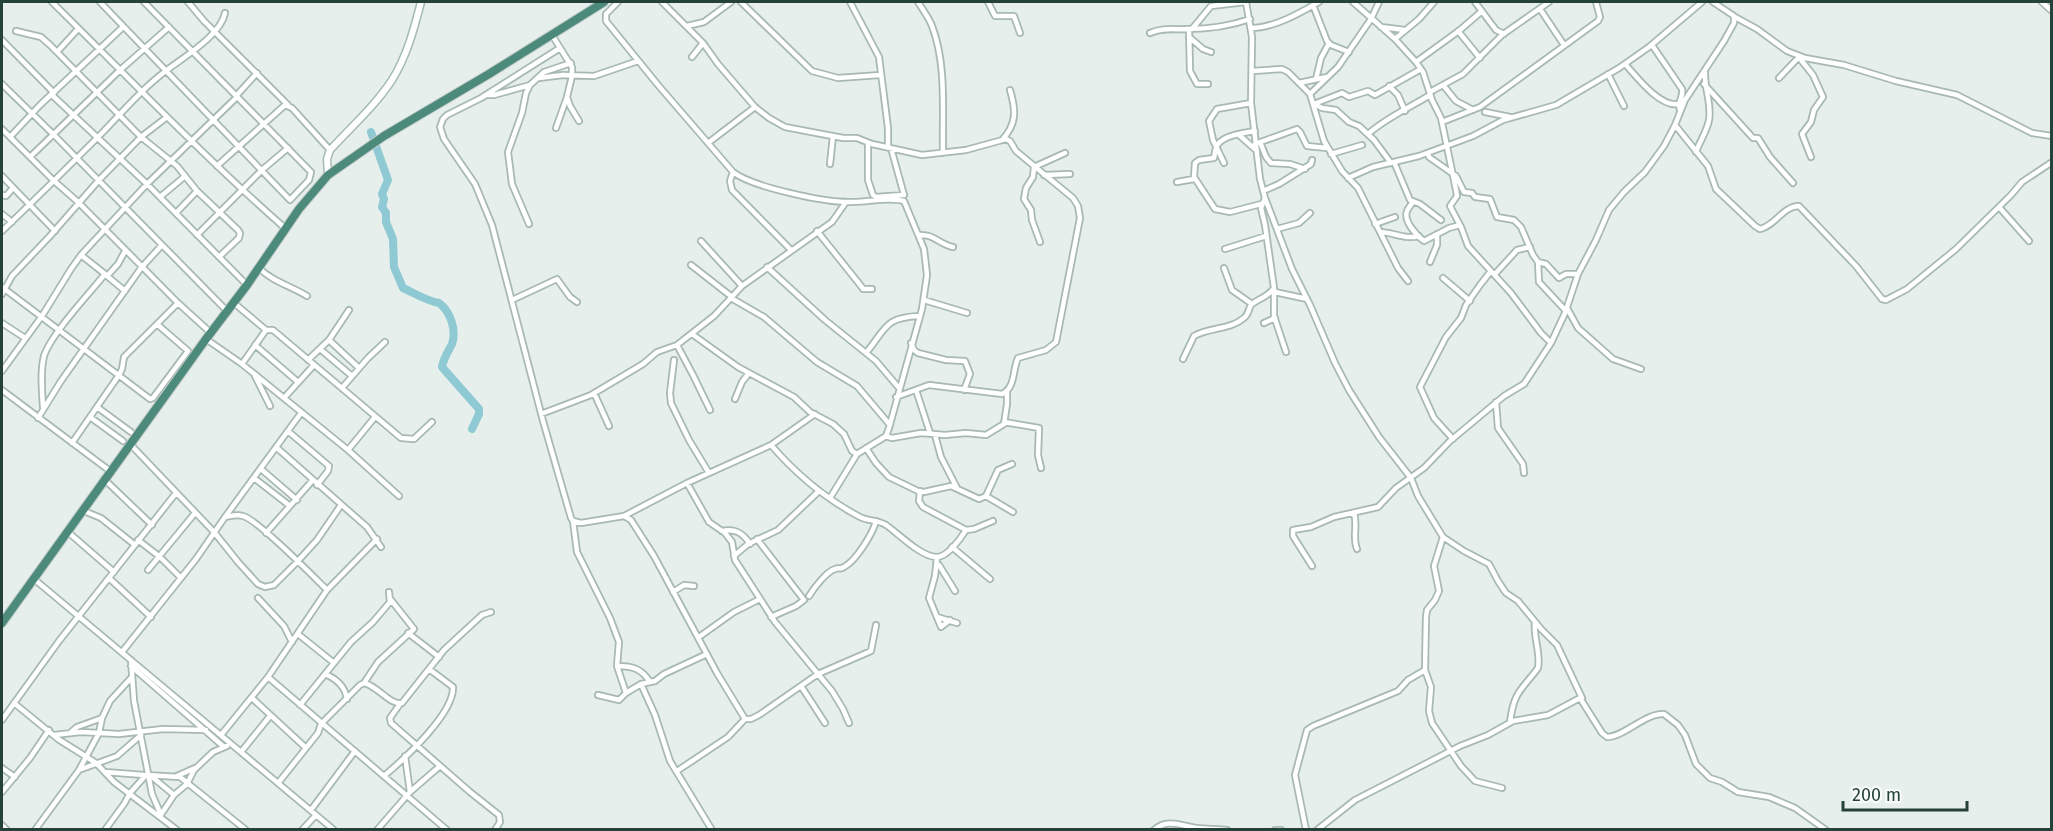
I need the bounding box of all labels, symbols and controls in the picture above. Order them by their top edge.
scale bar [1843,774,1968,812]
text: 200 m [1852,784,1901,806]

